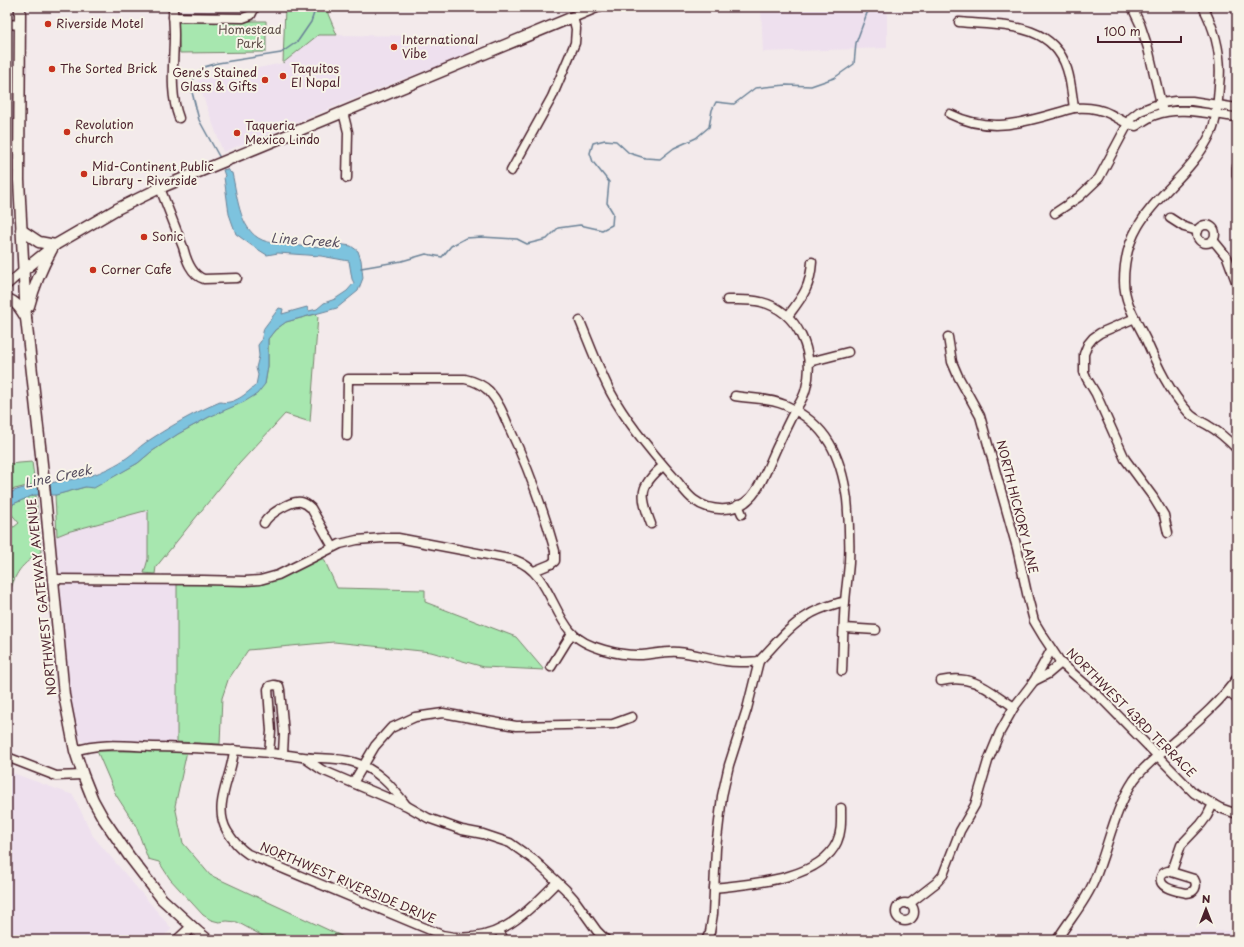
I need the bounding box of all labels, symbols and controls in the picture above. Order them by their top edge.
place label: Riverside Motel [56,14,143,32]
scale bar [1098,18,1181,44]
marker: Riverside Motel [43,19,53,29]
park label: Homestead Park [218,20,282,52]
text: 100 m [1104,22,1141,40]
place label: International Vibe [402,30,478,62]
marker: International Vibe [389,42,399,52]
place label: The Sorted Brick [60,59,157,77]
place label: Taquitos El Nopal [291,59,340,91]
place label: Gene's Stained Glass & Gifts [172,63,257,95]
marker: The Sorted Brick [47,64,57,74]
marker: Taquitos El Nopal [278,71,288,81]
marker: Gene's Stained Glass & Gifts [260,75,270,85]
place label: Revolution church [75,115,134,147]
place label: Taqueria Mexico Lindo [245,116,320,148]
marker: Revolution church [62,127,72,137]
marker: Taqueria Mexico Lindo [232,128,242,138]
place label: Mid-Continent Public Library - Riverside [92,157,214,189]
marker: Mid-Continent Public Library - Riverside [79,169,89,179]
place label: Sonic [152,227,183,245]
water label: Line Creek [270,228,341,251]
marker: Sonic [139,232,149,242]
place label: Corner Cafe [101,260,172,278]
marker: Corner Cafe [88,265,98,275]
street label: NORTH HICKORY LANE [993,438,1043,576]
water label: Line Creek [22,459,94,492]
street label: NORTHWEST GATEWAY AVENUE [22,498,60,697]
street label: NORTHWEST 43RD TERRACE [1063,643,1201,781]
street label: NORTHWEST RIVERSIDE DRIVE [258,837,439,927]
north arrow [1186,889,1226,929]
text: N [1202,890,1211,907]

